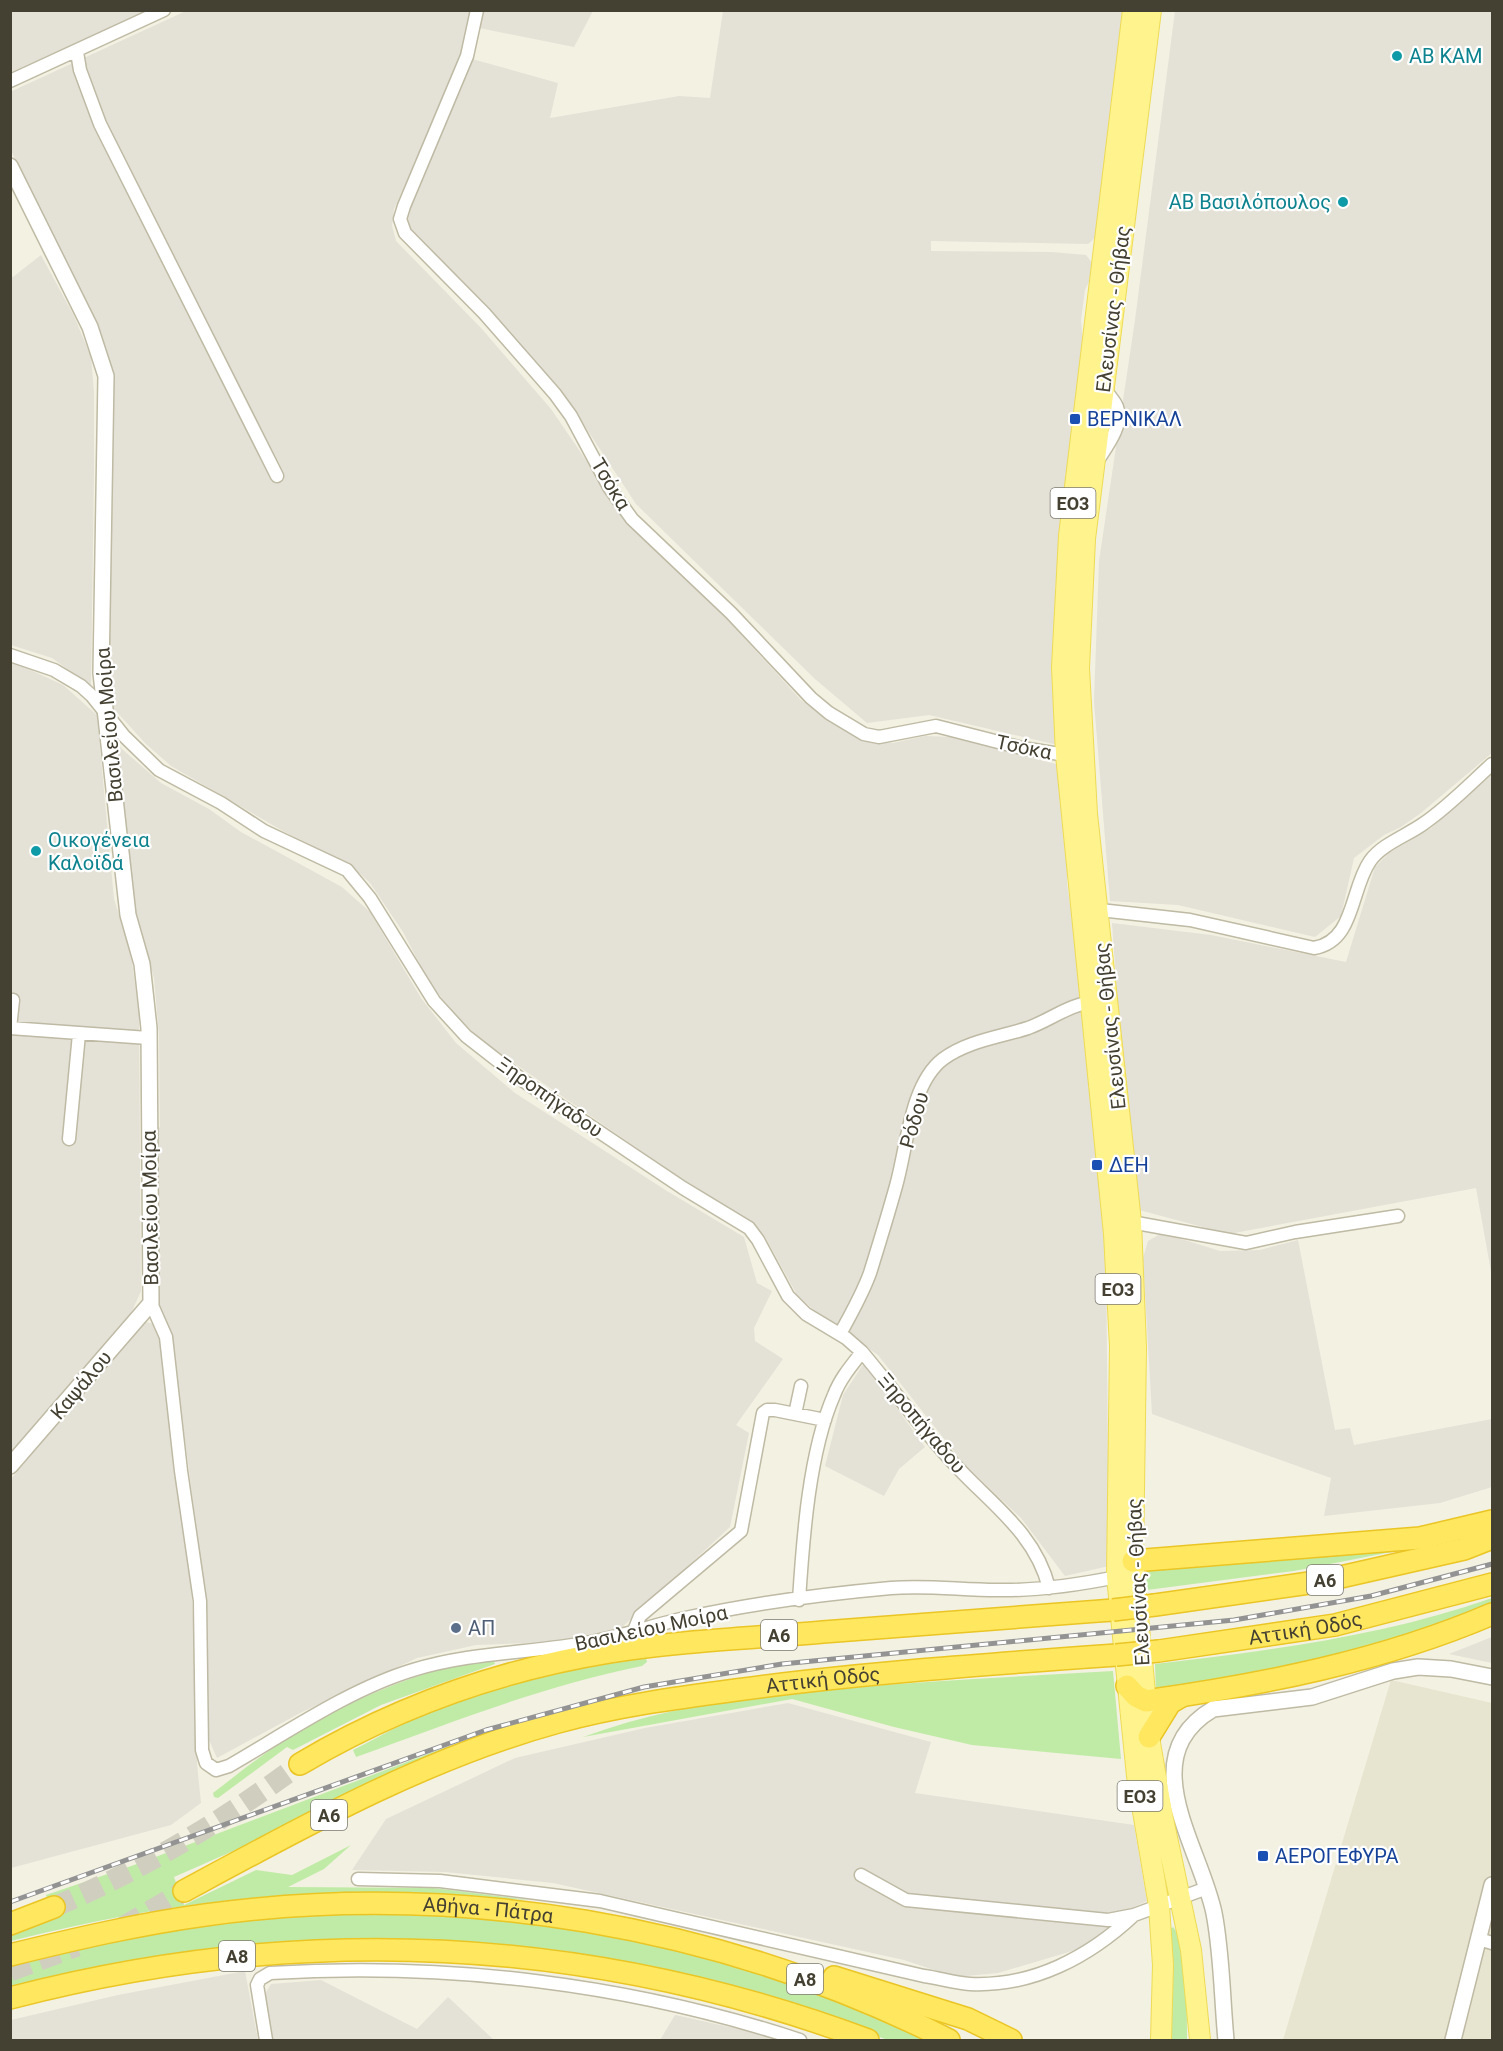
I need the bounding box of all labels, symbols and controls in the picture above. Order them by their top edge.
place label: ΑΒ ΚΑΜ [1409,44,1483,68]
marker: ΑΒ ΚΑΜ [1390,49,1404,63]
place label: ΑΒ Βασιλόπουλος [1169,190,1331,214]
marker: ΑΒ Βασιλόπουλος [1336,195,1350,209]
street label: Ελευσίνας - Θήβας [1091,224,1135,394]
place label: ΒΕΡΝΙΚΑΛ [1087,407,1182,431]
marker: ΒΕΡΝΙΚΑΛ [1068,412,1082,426]
street label: Τσόκα [586,454,636,515]
road number: ΕΟ3 [1050,488,1096,518]
street label: Βασιλείου Μοίρα [90,646,128,803]
street label: Τσόκα [994,729,1055,765]
place label: Οικογένεια Καλοϊδά [48,828,150,875]
marker: Οικογένεια Καλοϊδά [29,844,43,858]
street label: Ελευσίνας - Θήβας [1089,941,1131,1111]
street label: Ξηροπήγαδου [492,1052,608,1142]
street label: Ρόδου [895,1089,933,1151]
street label: Βασιλείου Μοίρα [137,1129,163,1286]
place label: ΔΕΗ [1109,1153,1149,1177]
marker: ΔΕΗ [1090,1158,1104,1172]
road number: ΕΟ3 [1096,1274,1140,1304]
street label: Καψάλου [45,1346,117,1424]
street label: Ξηροπήγαδου [873,1368,971,1478]
street label: Ελευσίνας - Θήβας [1122,1498,1154,1666]
road number: Α6 [1307,1565,1343,1595]
street label: Βασιλείου Μοίρα [573,1600,730,1656]
street label: Αττική Οδός [1247,1606,1365,1650]
place label: ΑΠ [468,1616,495,1640]
road number: Α6 [761,1620,797,1650]
marker: ΑΠ [449,1621,463,1635]
street label: Αττική Οδός [765,1662,881,1698]
road number: ΕΟ3 [1118,1781,1162,1811]
road number: Α6 [311,1800,347,1830]
place label: ΑΕΡΟΓΕΦΥΡΑ [1275,1844,1399,1868]
marker: ΑΕΡΟΓΕΦΥΡΑ [1256,1849,1270,1863]
street label: Αθήνα - Πάτρα [422,1892,555,1928]
road number: Α8 [219,1941,255,1971]
road number: Α8 [787,1964,823,1994]

